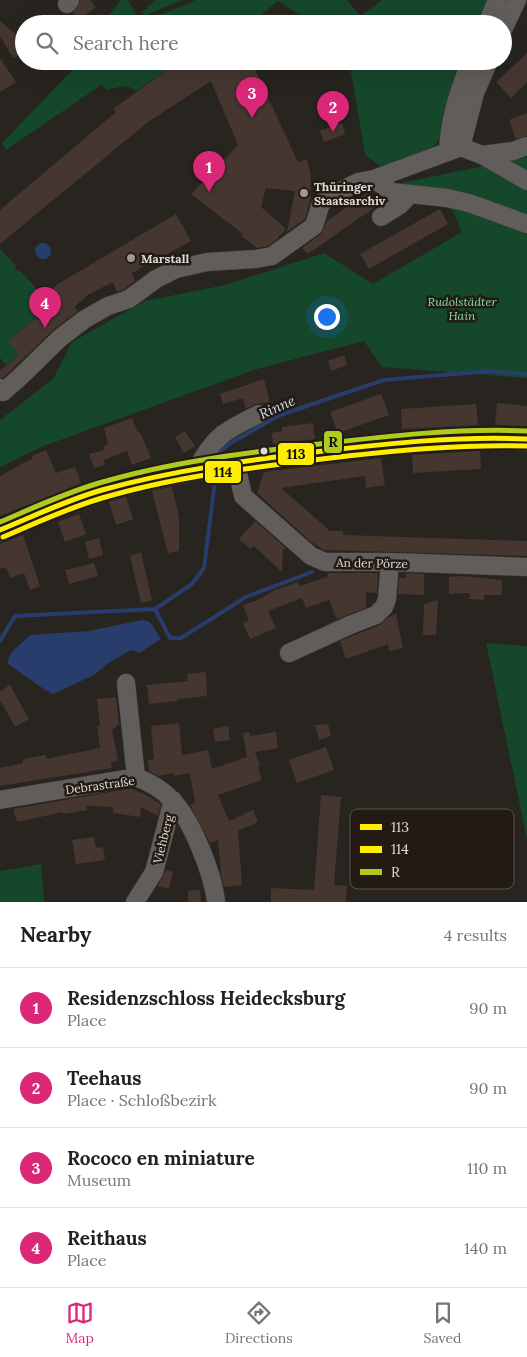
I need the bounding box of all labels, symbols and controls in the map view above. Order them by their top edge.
search box [15,15,512,70]
icon: search [33,29,61,57]
text: Search here [73,31,179,55]
pin: 3 [236,77,268,118]
pin: 2 [317,91,349,132]
pin: 1 [193,151,225,192]
place label: Thüringer Staatsarchiv [314,179,386,208]
marker: Thüringer Staatsarchiv [298,187,310,199]
place label: Marstall [141,251,189,266]
marker: Marstall [125,252,137,264]
pin: 4 [29,287,61,328]
park label: Rudolstädter Hain [427,294,497,323]
your location [314,304,340,330]
water label: Rinne [256,391,298,423]
line badge: R [323,430,343,454]
text: R [328,433,338,451]
line badge: 113 [277,442,315,466]
text: 113 [286,445,306,463]
unlabelled marker [259,446,269,456]
line badge: 114 [204,460,242,484]
text: 114 [213,463,233,481]
street label: An der Pörze [335,555,409,571]
street label: Debrastraße [64,773,136,797]
legend [350,809,514,889]
street label: Viehberg [149,813,176,866]
text: 113 [391,818,409,836]
text: 114 [391,840,409,858]
text: R [391,863,400,881]
text: Nearby [20,921,91,948]
text: 4 results [444,925,507,945]
text: Residenzschloss Heidecksburg [67,986,345,1010]
text: 1 [33,998,39,1018]
text: 90 m [469,998,507,1018]
text: Place [67,1010,106,1030]
text: Teehaus [67,1066,142,1090]
text: 2 [32,1078,40,1098]
text: 90 m [469,1078,507,1098]
text: Place · Schloßbezirk [67,1090,217,1110]
text: Rococo en miniature [67,1146,255,1170]
text: 3 [32,1158,40,1178]
text: 110 m [467,1158,507,1178]
text: Museum [67,1170,131,1190]
text: Reithaus [67,1226,147,1250]
text: 4 [32,1238,40,1258]
text: 140 m [464,1238,507,1258]
text: Place [67,1250,106,1270]
tab: Map [65,1299,94,1347]
tab: Directions [225,1299,293,1347]
tab: Saved [424,1299,462,1347]

